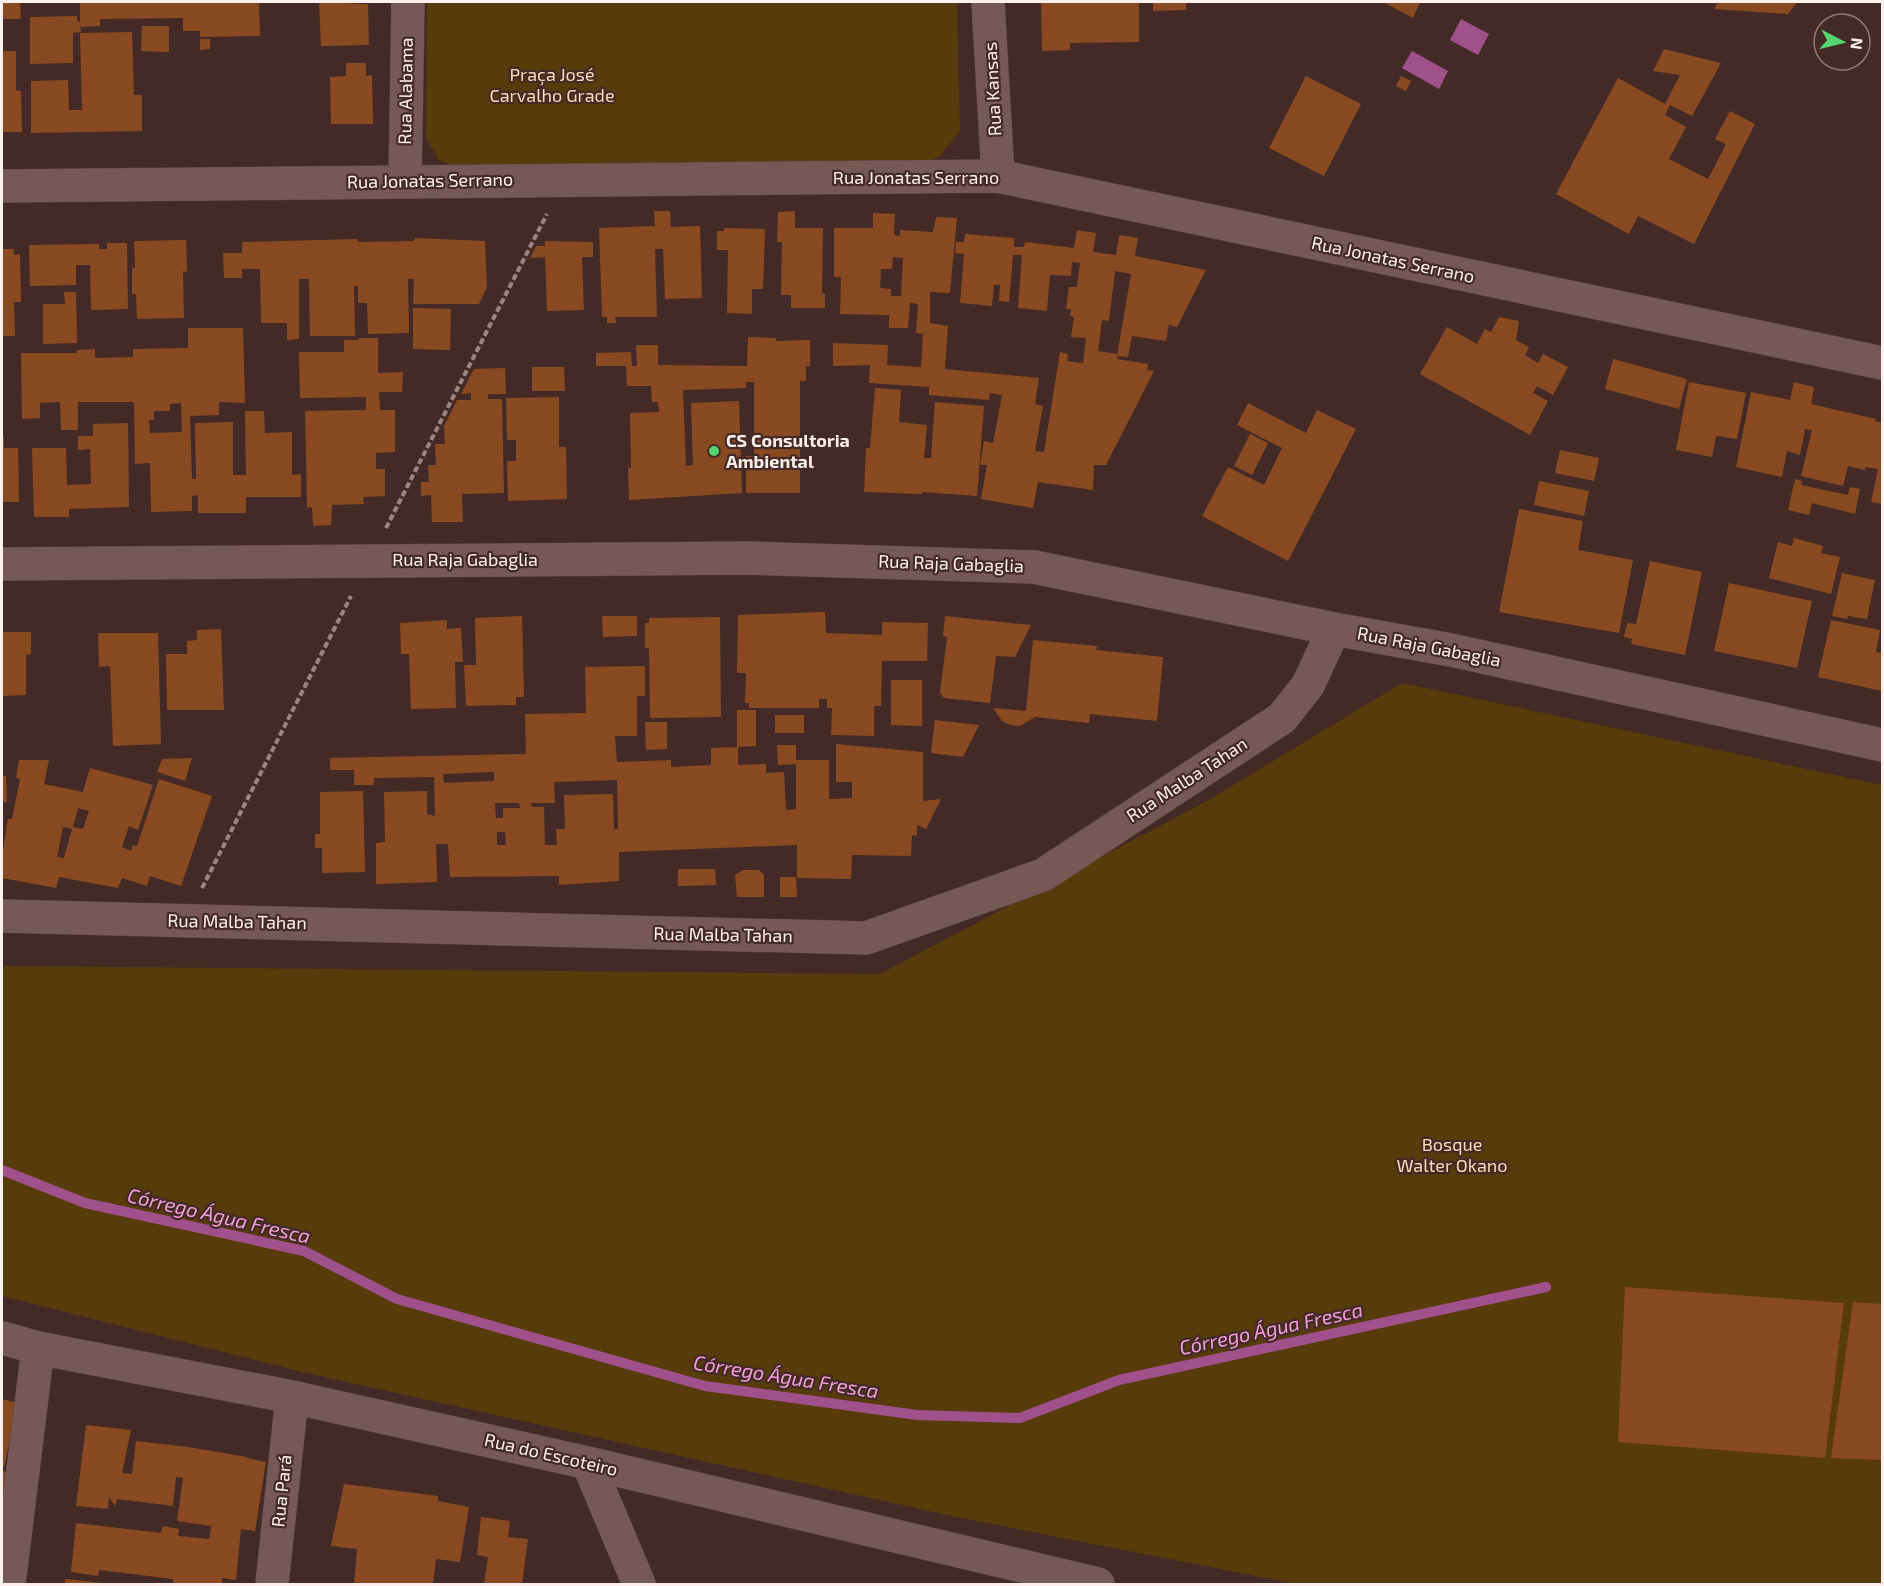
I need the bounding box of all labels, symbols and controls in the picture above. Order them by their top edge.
north arrow [1812,12,1872,72]
street label: Rua Alabama [393,37,417,145]
text: N [1847,37,1868,51]
street label: Rua Kansas [979,41,1005,137]
park label: Praça José Carvalho Grade [489,63,615,106]
street label: Rua Jonatas Serrano [833,166,999,188]
street label: Rua Jonatas Serrano [347,168,513,192]
street label: Rua Jonatas Serrano [1310,231,1477,287]
place label: CS Consultoria Ambiental [726,429,850,472]
marker: CS Consultoria Ambiental [707,444,721,458]
street label: Rua Raja Gabaglia [392,548,538,570]
street label: Rua Raja Gabaglia [878,549,1024,577]
street label: Rua Raja Gabaglia [1356,621,1503,671]
street label: Rua Malba Tahan [1122,732,1251,826]
street label: Rua Malba Tahan [167,909,307,933]
street label: Rua Malba Tahan [653,922,793,946]
park label: Bosque Walter Okano [1396,1133,1508,1176]
water label: Córrego Água Fresca [125,1182,313,1248]
water label: Córrego Água Fresca [1177,1297,1365,1359]
water label: Córrego Água Fresca [692,1350,880,1402]
street label: Rua do Escoteiro [482,1428,620,1480]
street label: Rua Pará [266,1454,296,1528]

